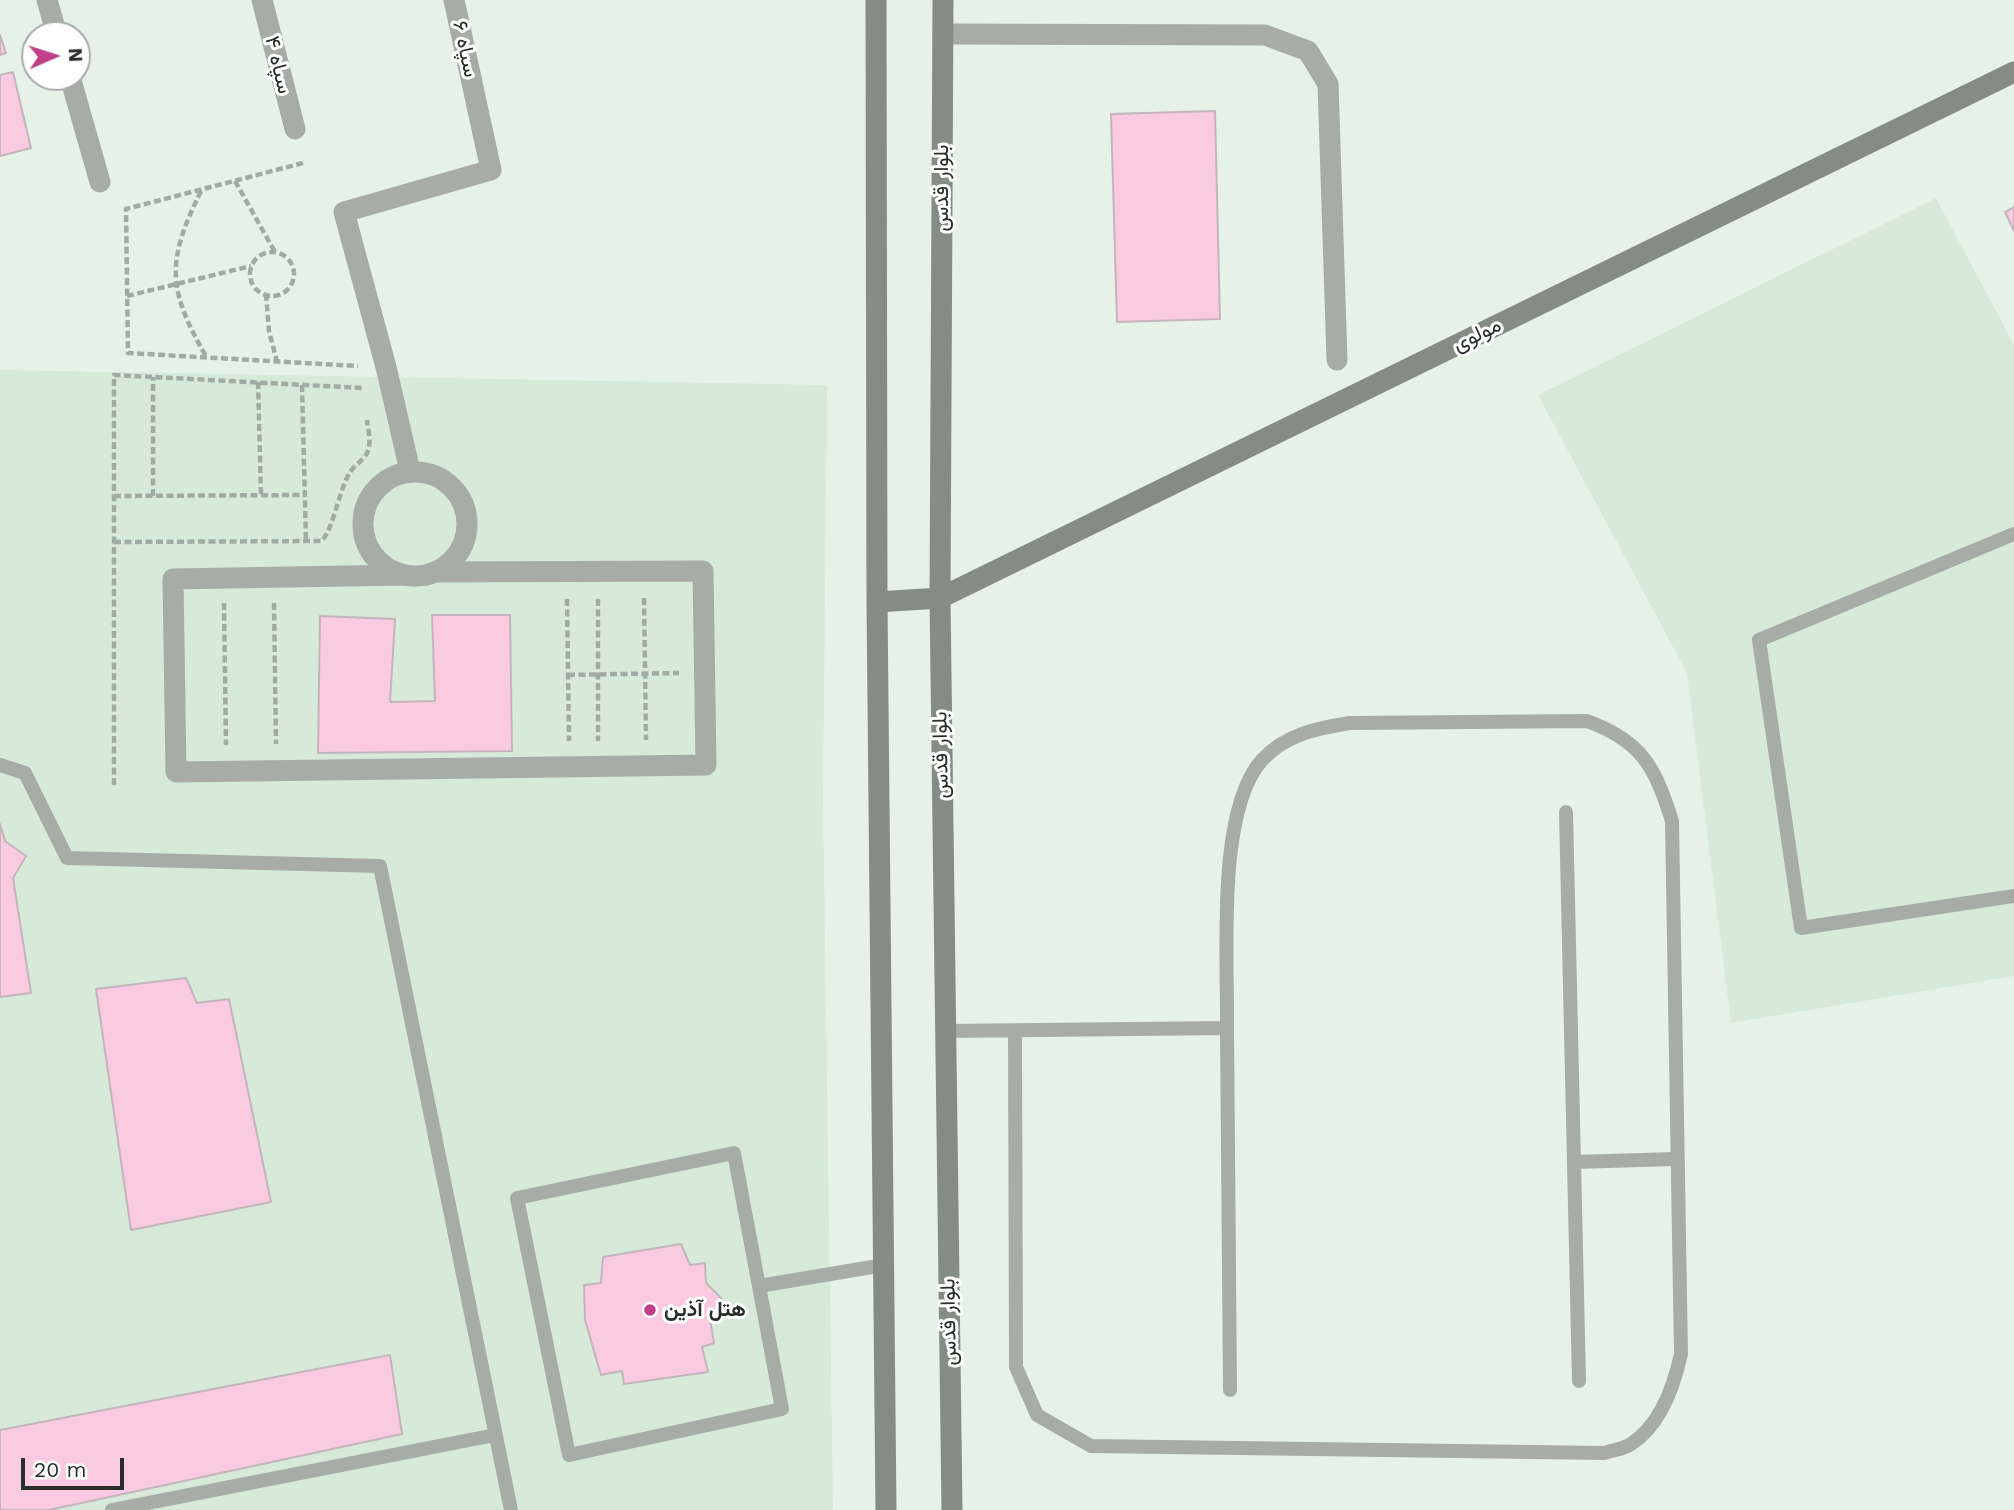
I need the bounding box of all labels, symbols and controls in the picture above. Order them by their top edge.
street label: سپاه ۶ [447,19,483,79]
north arrow [21,21,91,91]
street label: سپاه ۴ [259,34,297,96]
text: N [64,47,87,63]
street label: بلوار قدس [929,144,955,232]
street label: مولوی [1449,313,1505,357]
street label: بلوار قدس [928,711,954,799]
street label: بلوار قدس [936,1278,962,1366]
place label: هتل آذین [664,1297,746,1323]
marker: هتل آذین [642,1302,658,1318]
scale bar [24,1444,128,1488]
text: 20 m [34,1457,86,1482]

